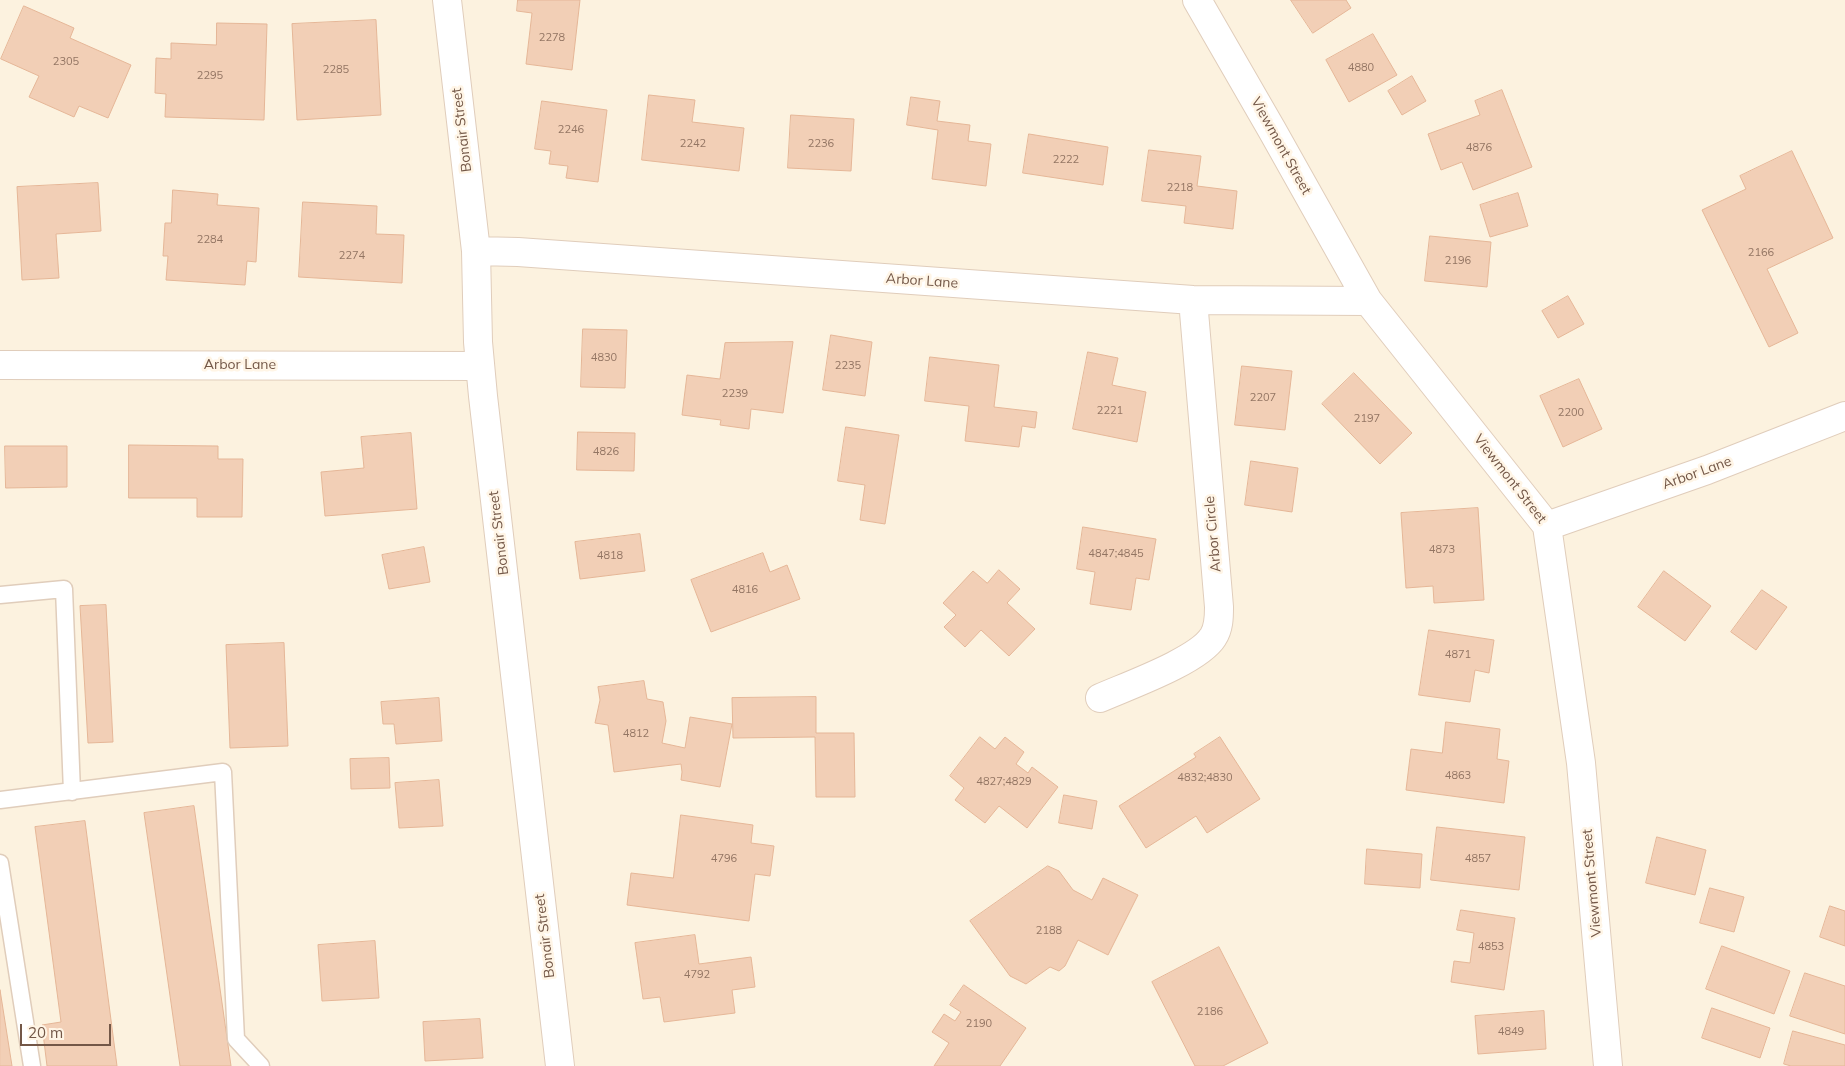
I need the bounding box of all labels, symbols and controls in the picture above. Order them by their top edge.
house number: 2278 [539,31,565,45]
house number: 2305 [53,55,79,69]
house number: 4880 [1348,61,1374,75]
house number: 2285 [323,63,349,77]
house number: 2295 [197,69,223,83]
street label: Bonair Street [448,87,476,173]
street label: Viewmont Street [1247,94,1315,198]
house number: 2246 [558,123,584,137]
house number: 2242 [680,137,706,151]
house number: 2236 [808,137,834,151]
house number: 4876 [1466,141,1492,155]
house number: 2222 [1053,153,1079,167]
house number: 2218 [1167,181,1193,195]
house number: 2284 [197,233,223,247]
house number: 2166 [1748,246,1774,260]
house number: 2274 [339,249,365,263]
house number: 2196 [1445,254,1471,268]
street label: Arbor Lane [885,270,959,292]
house number: 4830 [591,351,617,365]
street label: Arbor Lane [204,357,276,373]
house number: 2235 [835,359,861,373]
house number: 2239 [722,387,748,401]
house number: 2207 [1250,391,1276,405]
house number: 2221 [1097,404,1123,418]
house number: 2200 [1558,406,1584,420]
house number: 2197 [1354,412,1380,426]
street label: Viewmont Street [1470,431,1550,527]
house number: 4826 [593,445,619,459]
street label: Arbor Lane [1660,453,1734,493]
street label: Bonair Street [485,490,513,576]
street label: Arbor Circle [1201,495,1225,573]
house number: 4873 [1429,543,1455,557]
house number: 4847;4845 [1088,547,1144,561]
house number: 4818 [597,549,623,563]
house number: 4816 [732,583,758,597]
house number: 4871 [1445,648,1471,662]
house number: 4812 [623,727,649,741]
house number: 4863 [1445,769,1471,783]
house number: 4832;4830 [1177,771,1233,785]
house number: 4827;4829 [976,775,1032,789]
street label: Viewmont Street [1579,828,1605,938]
house number: 4796 [711,852,737,866]
house number: 4857 [1465,852,1491,866]
street label: Bonair Street [531,893,559,979]
house number: 2188 [1036,924,1062,938]
house number: 4853 [1478,940,1504,954]
house number: 4792 [684,968,710,982]
house number: 2186 [1197,1005,1223,1019]
scale bar [22,1014,114,1046]
house number: 2190 [966,1017,992,1031]
text: 20 m [28,1023,63,1042]
house number: 4849 [1498,1025,1524,1039]

